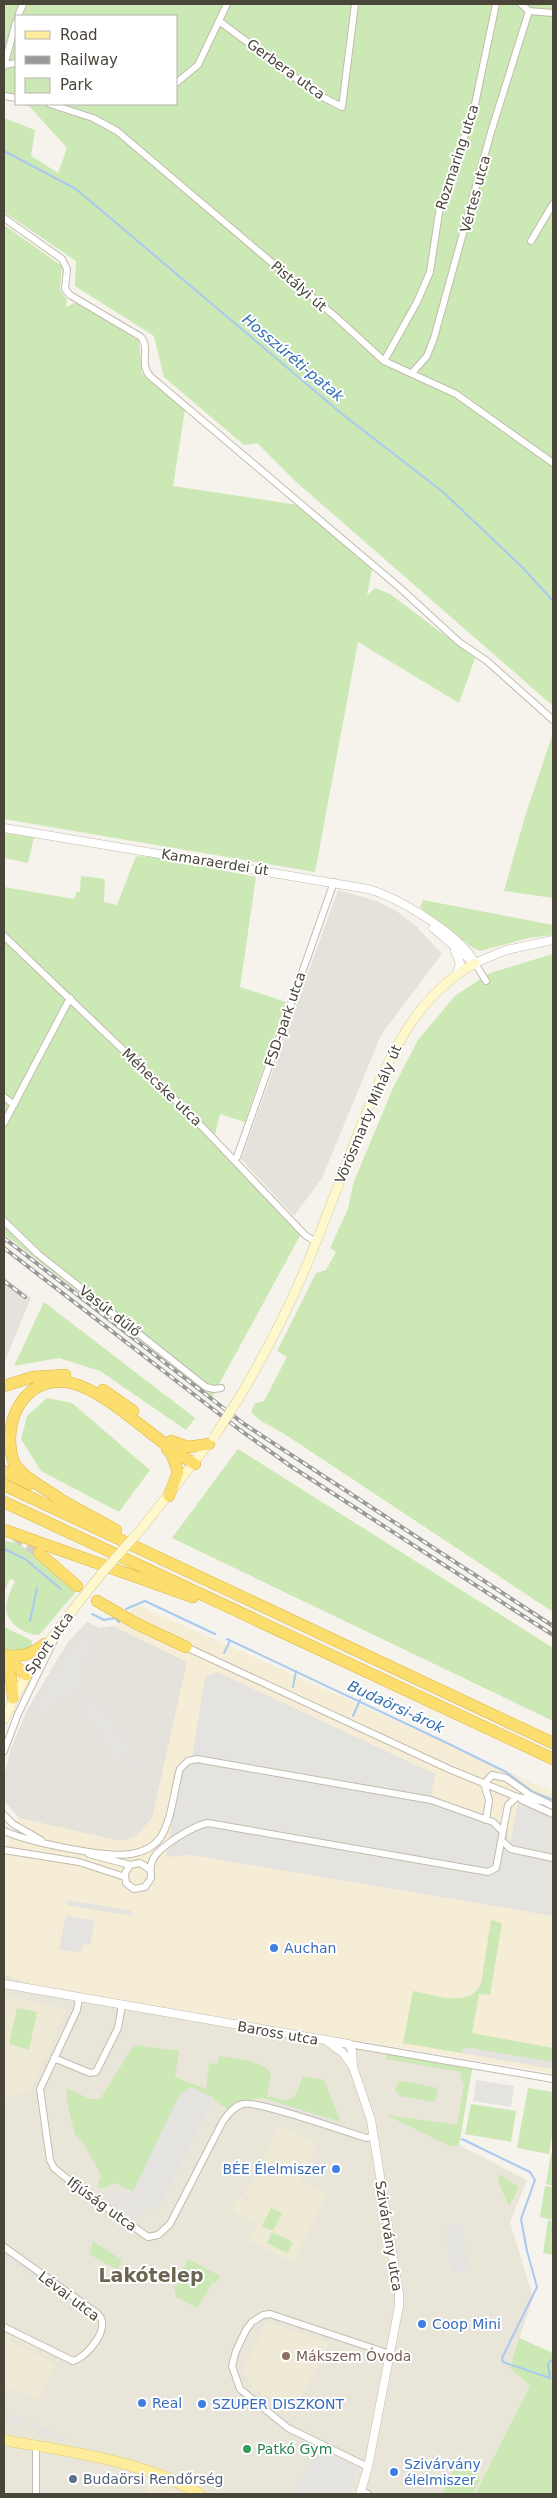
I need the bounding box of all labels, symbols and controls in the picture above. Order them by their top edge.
legend [15,15,178,105]
text: Road [60,26,98,44]
street label: Gerbera utca [244,35,328,103]
text: Railway [60,51,118,69]
text: Park [60,76,93,94]
street label: Rozmaring utca [432,102,482,212]
street label: Vértes utca [457,154,493,234]
street label: Pistályi út [268,258,330,315]
water label: Hosszúréti-patak [239,310,348,406]
street label: Kamaraerdei út [160,846,270,878]
street label: FSD-park utca [261,970,309,1068]
street label: Vörösmarty Mihály út [332,1042,405,1186]
street label: Méhecske utca [119,1045,205,1129]
street label: Vasút dűlő [76,1282,144,1340]
street label: Sport utca [22,1609,76,1677]
water label: Budaörsi-árok [345,1677,448,1738]
place label: Auchan [284,1940,336,1956]
marker: Auchan [268,1942,280,1954]
street label: Baross utca [236,2018,320,2048]
place label: BÉE Élelmiszer [222,2161,326,2177]
marker: BÉE Élelmiszer [330,2163,342,2175]
street label: Ifjúság utca [64,2174,140,2234]
street label: Szivárvány utca [372,2180,406,2292]
district label: Lakótelep [98,2264,204,2286]
street label: Lévai utca [35,2268,103,2324]
place label: Coop Mini [432,2316,501,2332]
marker: Coop Mini [416,2318,428,2330]
place label: Mákszem Óvoda [296,2347,411,2364]
marker: Mákszem Óvoda [280,2350,292,2362]
place label: Real [152,2395,182,2411]
place label: SZUPER DISZKONT [212,2396,344,2412]
marker: Real [136,2397,148,2409]
marker: SZUPER DISZKONT [196,2398,208,2410]
place label: Patkó Gym [257,2441,332,2457]
marker: Patkó Gym [241,2443,253,2455]
place label: Szivárvány élelmiszer [404,2456,481,2488]
marker: Szivárvány élelmiszer [388,2466,400,2478]
place label: Budaörsi Rendőrség [83,2471,224,2487]
marker: Budaörsi Rendőrség [67,2473,79,2485]

